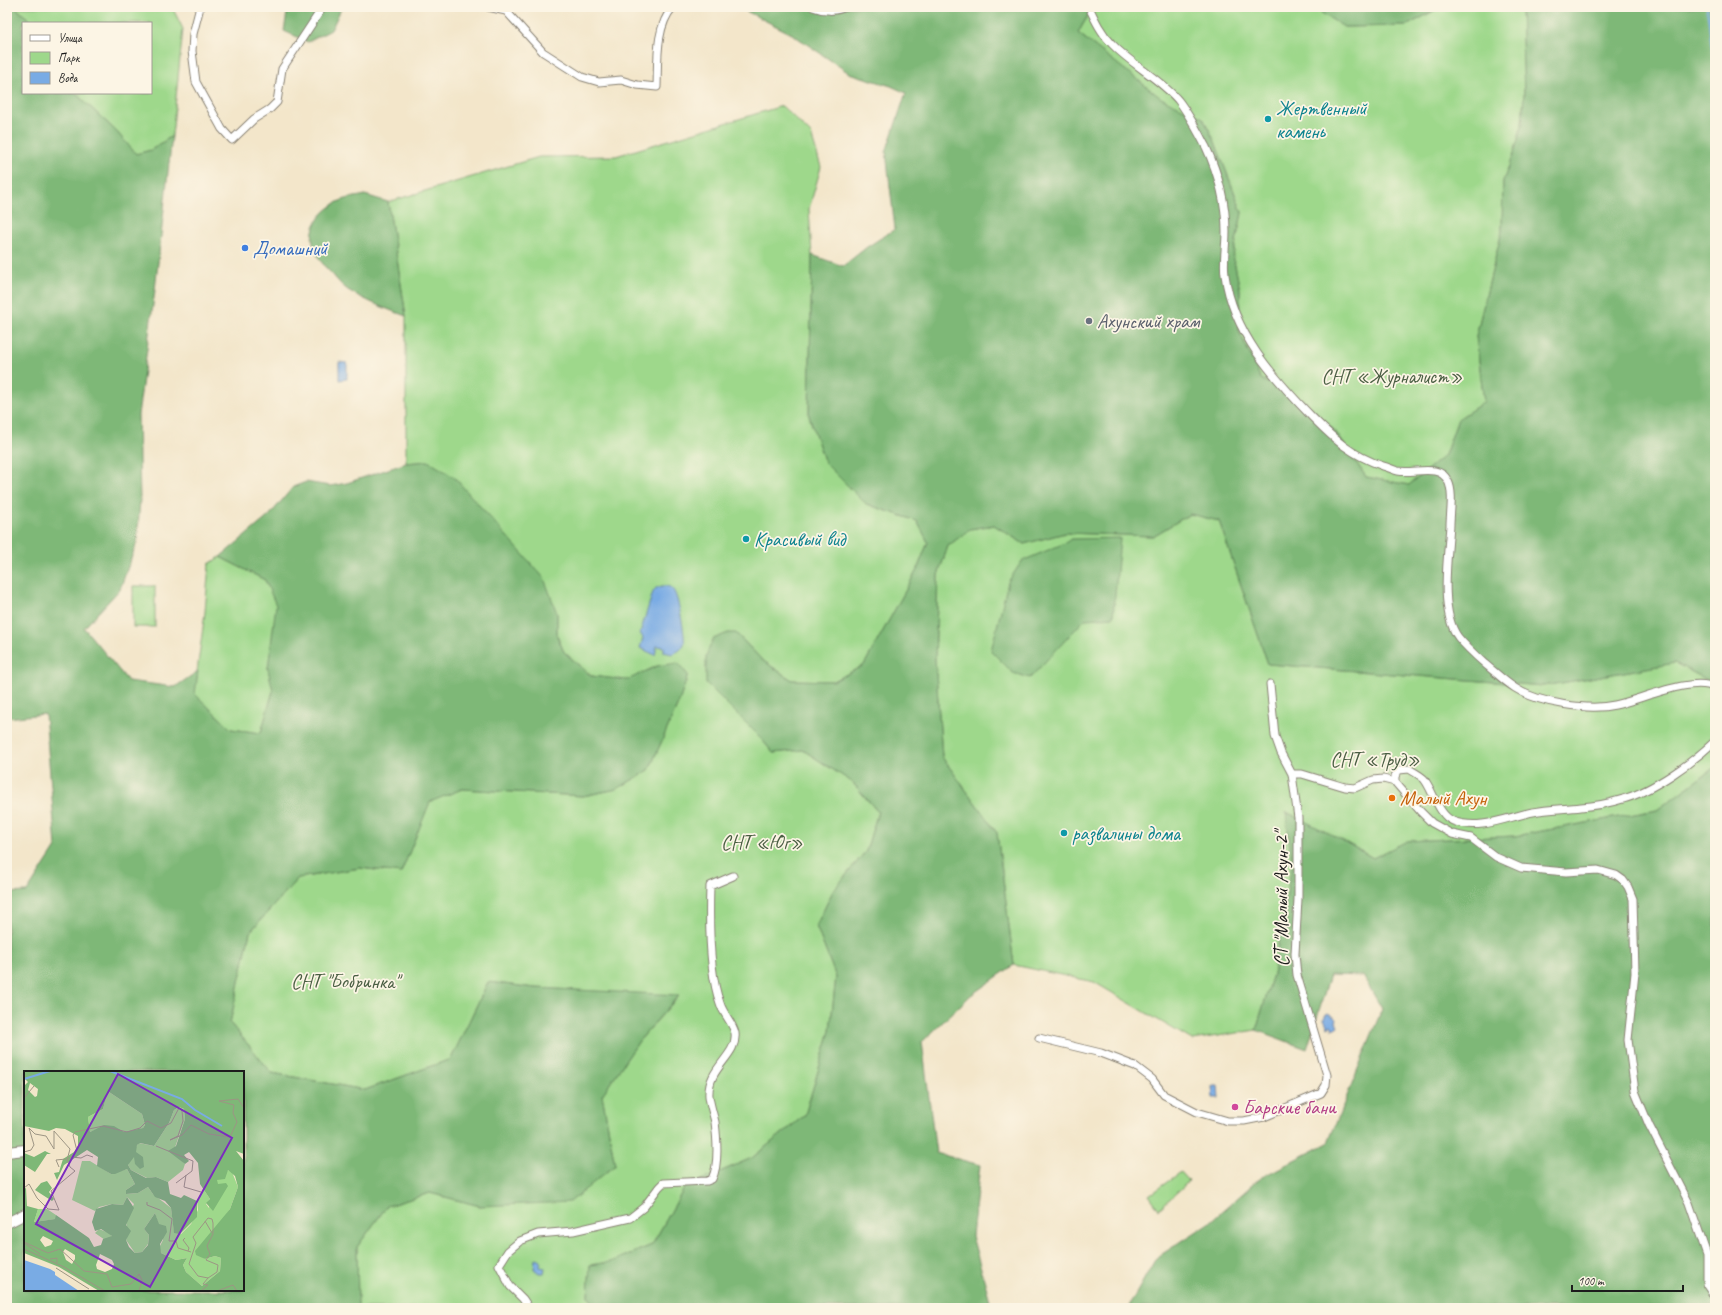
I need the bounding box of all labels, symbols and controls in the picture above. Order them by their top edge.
legend [22,22,152,94]
text: Улица [58,30,83,46]
text: Парк [58,50,81,66]
text: Вода [58,70,79,86]
place label: Жертвенный камень [1276,96,1368,144]
marker: Жертвенный камень [1263,114,1273,124]
place label: Домашний [253,236,329,261]
marker: Домашний [240,243,250,253]
place label: Ахунский храм [1097,309,1201,334]
marker: Ахунский храм [1084,316,1094,326]
park label: СНТ «Журналист» [1321,364,1463,389]
place label: Красивый вид [754,527,847,552]
marker: Красивый вид [741,534,751,544]
park label: СНТ «Труд» [1330,747,1420,772]
place label: Малый Ахун [1400,786,1488,811]
marker: Малый Ахун [1387,793,1397,803]
place label: развалины дома [1072,821,1182,846]
street label: СТ "Малый Ахун-2" [1269,827,1294,966]
marker: развалины дома [1059,828,1069,838]
park label: СНТ «Юг» [721,830,803,855]
park label: СНТ "Бобринка" [291,969,403,994]
inset map [24,1071,244,1291]
place label: Барские бани [1243,1095,1337,1120]
marker: Барские бани [1230,1102,1240,1112]
scale bar [1572,1267,1683,1293]
text: 100 m [1578,1273,1605,1289]

